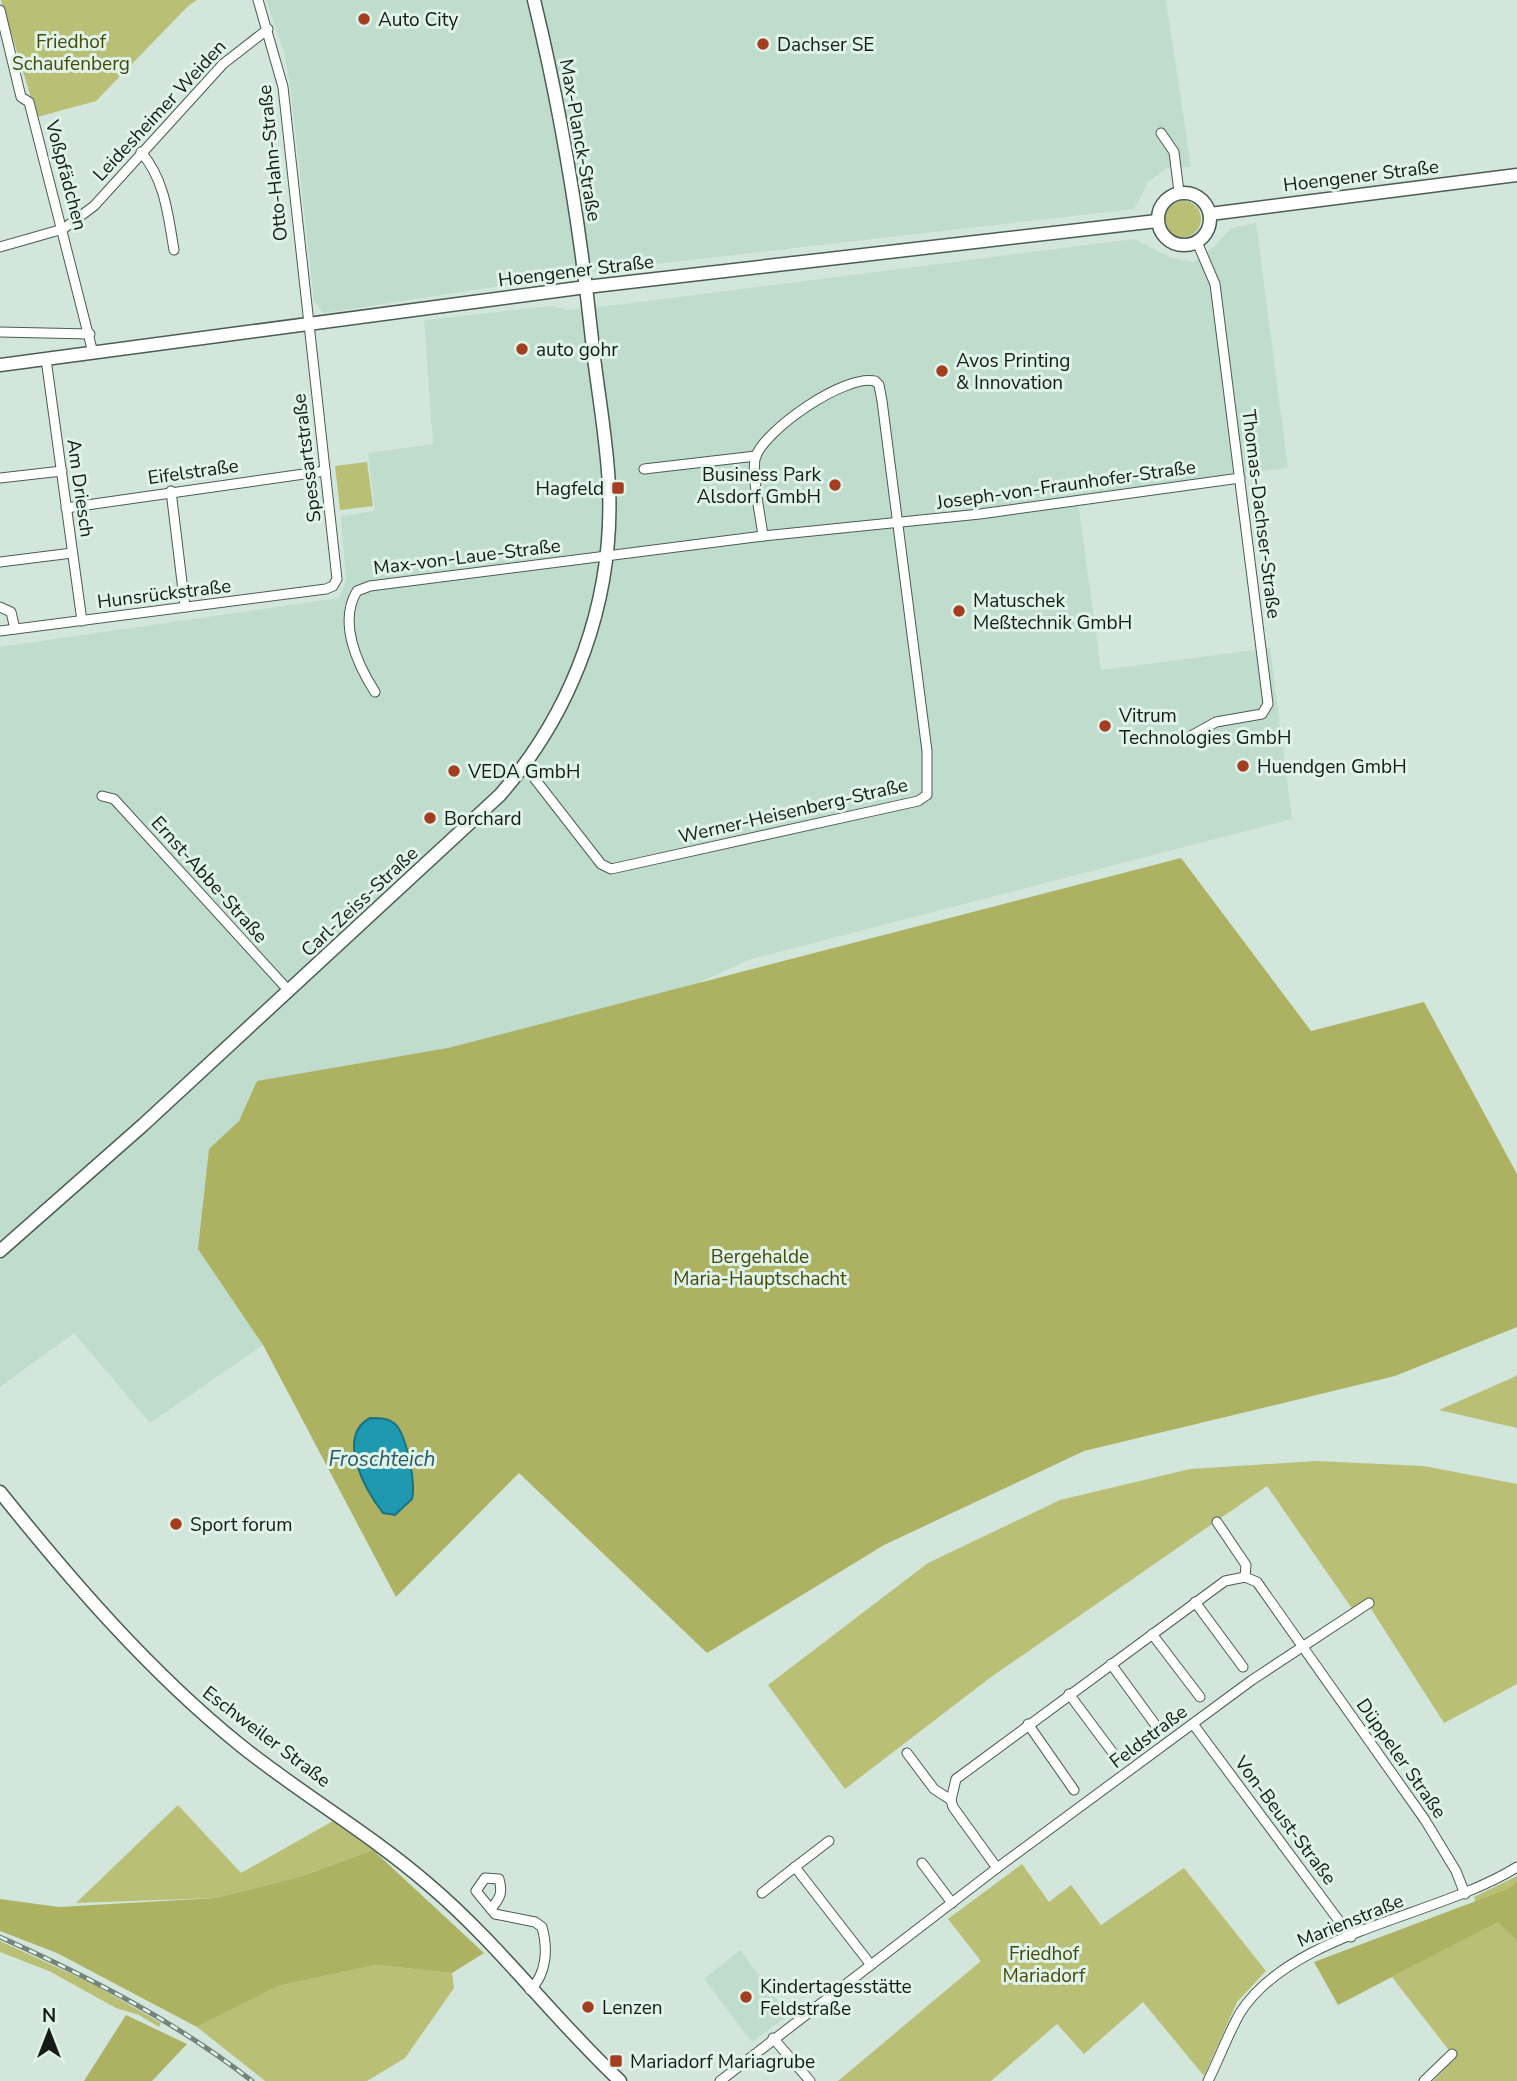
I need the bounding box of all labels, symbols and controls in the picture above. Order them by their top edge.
place label: Auto City [378,7,458,33]
marker: Auto City [356,11,372,27]
park label: Friedhof Schaufenberg [12,29,130,77]
place label: Dachser SE [777,32,874,58]
street label: Leidesheimer Weiden [87,34,232,187]
marker: Dachser SE [755,36,771,52]
street label: Max-Planck-Straße [553,57,607,223]
street label: Otto-Hahn-Straße [252,83,294,242]
street label: Voßpfädchen [39,116,93,233]
street label: Hoengener Straße [1282,154,1440,198]
street label: Hoengener Straße [497,249,655,293]
place label: auto gohr [536,337,618,363]
marker: auto gohr [514,341,530,357]
place label: Avos Printing & Innovation [956,348,1070,396]
marker: Avos Printing & Innovation [934,363,950,379]
street label: Spessartstraße [286,392,328,524]
street label: Thomas-Dachser-Straße [1235,408,1287,620]
street label: Am Driesch [60,437,100,539]
street label: Eifelstraße [146,453,240,491]
street label: Joseph-von-Fraunhofer-Straße [934,454,1197,516]
place label: Business Park Alsdorf GmbH [697,462,821,510]
place label: Hagfeld [536,476,604,502]
marker: Business Park Alsdorf GmbH [827,477,843,493]
marker: Hagfeld [610,480,626,496]
street label: Max-von-Laue-Straße [372,533,562,581]
street label: Hunsrückstraße [96,573,233,615]
place label: Matuschek Meßtechnik GmbH [973,588,1132,636]
marker: Matuschek Meßtechnik GmbH [951,603,967,619]
place label: Vitrum Technologies GmbH [1118,703,1291,751]
marker: Vitrum Technologies GmbH [1097,718,1113,734]
place label: Huendgen GmbH [1257,754,1407,780]
marker: Huendgen GmbH [1235,758,1251,774]
place label: VEDA GmbH [467,759,580,785]
marker: VEDA GmbH [446,763,462,779]
street label: Werner-Heisenberg-Straße [676,772,910,850]
place label: Borchard [444,806,522,832]
street label: Ernst-Abbe-Straße [145,810,273,949]
marker: Borchard [422,810,438,826]
street label: Carl-Zeiss-Straße [296,841,424,963]
park label: Bergehalde Maria-Hauptschacht [673,1244,847,1292]
water label: Froschteich [328,1445,436,1473]
place label: Sport forum [190,1512,293,1538]
marker: Sport forum [168,1516,184,1532]
street label: Eschweiler Straße [197,1680,336,1794]
street label: Düppeler Straße [1350,1693,1452,1824]
street label: Feldstraße [1104,1699,1193,1775]
street label: Von-Beust-Straße [1228,1750,1342,1890]
street label: Marienstraße [1293,1888,1407,1954]
park label: Friedhof Mariadorf [1003,1941,1086,1989]
place label: Kindertagesstätte Feldstraße [760,1974,912,2022]
marker: Kindertagesstätte Feldstraße [738,1989,754,2005]
place label: Lenzen [602,1995,663,2021]
north arrow [14,1997,84,2067]
marker: Lenzen [580,1999,596,2015]
text: N [42,2003,56,2029]
place label: Mariadorf Mariagrube [630,2049,815,2075]
marker: Mariadorf Mariagrube [608,2053,624,2069]

